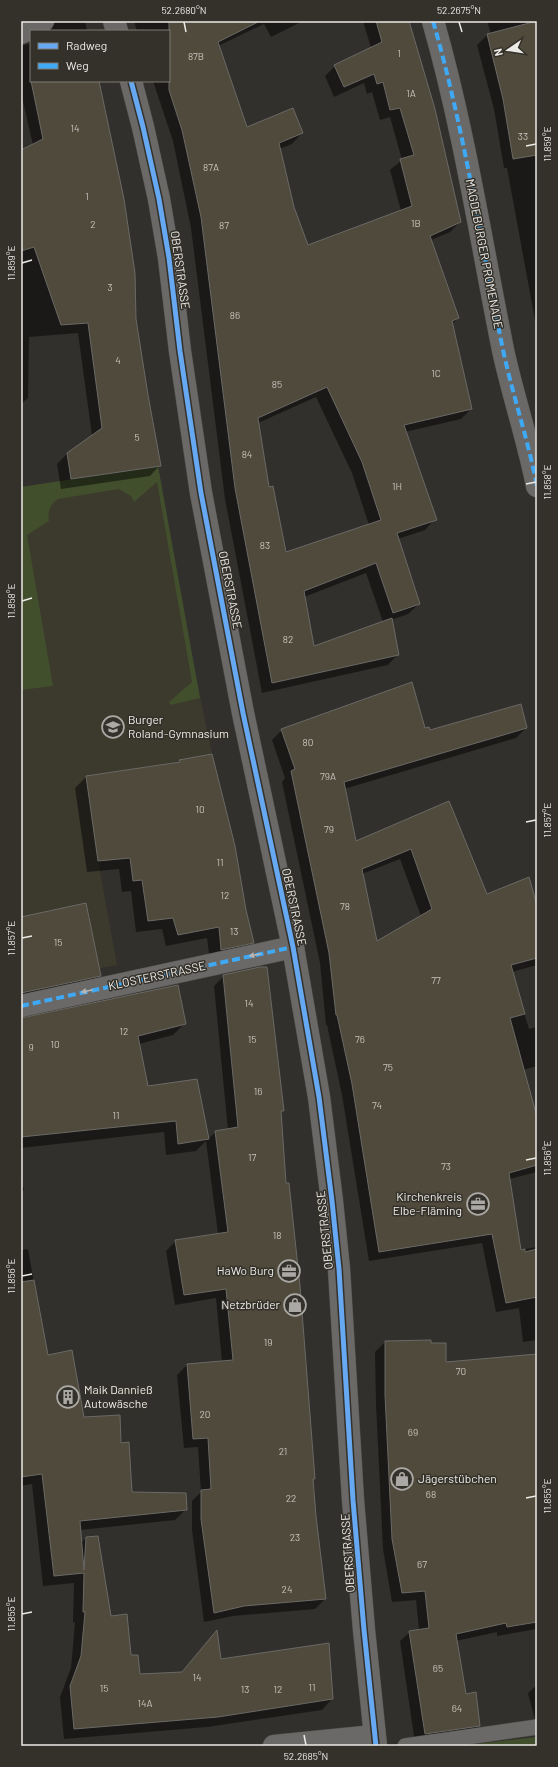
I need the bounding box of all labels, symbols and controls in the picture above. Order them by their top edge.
text: 52.2680°N [161,4,207,16]
text: 52.2675°N [437,4,481,16]
legend [30,30,170,82]
north arrow [488,30,528,70]
text: Radweg [66,38,107,52]
house number: 1 [397,47,401,59]
text: N [491,47,505,57]
house number: 87B [188,50,204,62]
text: Weg [66,58,89,72]
house number: 1A [406,87,416,99]
house number: 14 [70,122,80,134]
text: 11.859°E [541,126,553,162]
house number: 33 [518,130,528,142]
house number: 87A [203,161,219,173]
street label: MAGDEBURGER PROMENADE [464,178,506,330]
house number: 1 [85,190,89,202]
house number: 1B [411,217,421,229]
house number: 2 [90,218,96,230]
house number: 87 [219,219,229,231]
street label: OBERSTRASSE [169,230,193,310]
text: 11.859°E [5,245,17,281]
house number: 3 [107,281,113,293]
house number: 86 [230,309,240,321]
house number: 4 [115,354,121,366]
house number: 1C [431,367,441,379]
house number: 85 [272,378,282,390]
house number: 5 [134,431,140,443]
house number: 84 [242,448,252,460]
text: 11.858°E [541,464,553,500]
house number: 1H [392,480,402,492]
house number: 83 [260,539,270,551]
street label: OBERSTRASSE [217,550,245,630]
text: 11.858°E [5,583,17,619]
house number: 82 [283,633,293,645]
place label: Burger Roland-Gymnasium [128,712,229,740]
school or university icon: Burger Roland-Gymnasium [100,714,126,740]
house number: 80 [303,736,313,748]
house number: 79A [320,770,336,782]
house number: 10 [195,803,205,815]
text: 11.857°E [541,803,553,837]
house number: 79 [324,823,334,835]
house number: 11 [216,856,224,868]
street label: OBERSTRASSE [280,867,310,947]
house number: 12 [221,889,229,901]
house number: 78 [340,900,350,912]
text: 11.857°E [5,921,17,955]
house number: 13 [230,925,238,937]
house number: 15 [54,936,62,948]
one-way arrow [249,953,261,959]
street label: KLOSTERSTRASSE [107,958,207,992]
house number: 77 [431,974,441,986]
one-way arrow [81,989,93,995]
house number: 14 [244,997,254,1009]
house number: 12 [120,1025,128,1037]
house number: 15 [248,1033,256,1045]
house number: 76 [355,1033,365,1045]
house number: 10 [50,1038,60,1050]
house number: 9 [28,1041,34,1053]
house number: 75 [383,1061,393,1073]
house number: 16 [254,1085,262,1097]
house number: 74 [372,1099,382,1111]
house number: 11 [112,1109,120,1121]
text: 11.856°E [541,1140,553,1176]
house number: 17 [248,1151,256,1163]
house number: 73 [441,1160,451,1172]
place label: Kirchenkreis Elbe-Fläming [393,1189,462,1217]
street label: OBERSTRASSE [313,1190,335,1270]
office icon: Kirchenkreis Elbe-Fläming [465,1191,491,1217]
house number: 18 [273,1229,281,1241]
text: 11.856°E [5,1258,17,1294]
office icon: HaWo Burg [276,1258,302,1284]
place label: HaWo Burg [217,1263,274,1277]
shop icon: Netzbrüder [282,1292,308,1318]
place label: Netzbrüder [221,1297,281,1311]
house number: 19 [264,1336,272,1348]
house number: 70 [456,1365,466,1377]
place label: Maik Dannieß Autowäsche [84,1382,153,1410]
building icon: Maik Dannieß Autowäsche [55,1384,81,1410]
house number: 20 [199,1408,211,1420]
house number: 69 [408,1426,418,1438]
house number: 21 [279,1445,287,1457]
shop icon: Jägerstübchen [389,1466,415,1492]
place label: Jägerstübchen [418,1471,497,1485]
text: 11.855°E [541,1478,553,1514]
house number: 68 [426,1488,436,1500]
house number: 22 [286,1492,296,1504]
street label: OBERSTRASSE [337,1513,357,1593]
house number: 23 [290,1531,300,1543]
house number: 67 [417,1558,427,1570]
house number: 24 [282,1583,292,1595]
text: 11.855°E [5,1596,17,1632]
house number: 65 [433,1662,443,1674]
house number: 14 [192,1671,202,1683]
house number: 11 [308,1681,316,1693]
house number: 15 [100,1682,108,1694]
house number: 13 [241,1683,249,1695]
house number: 12 [274,1683,282,1695]
house number: 14A [137,1697,153,1709]
house number: 64 [452,1702,462,1714]
text: 52.2685°N [284,1750,328,1762]

